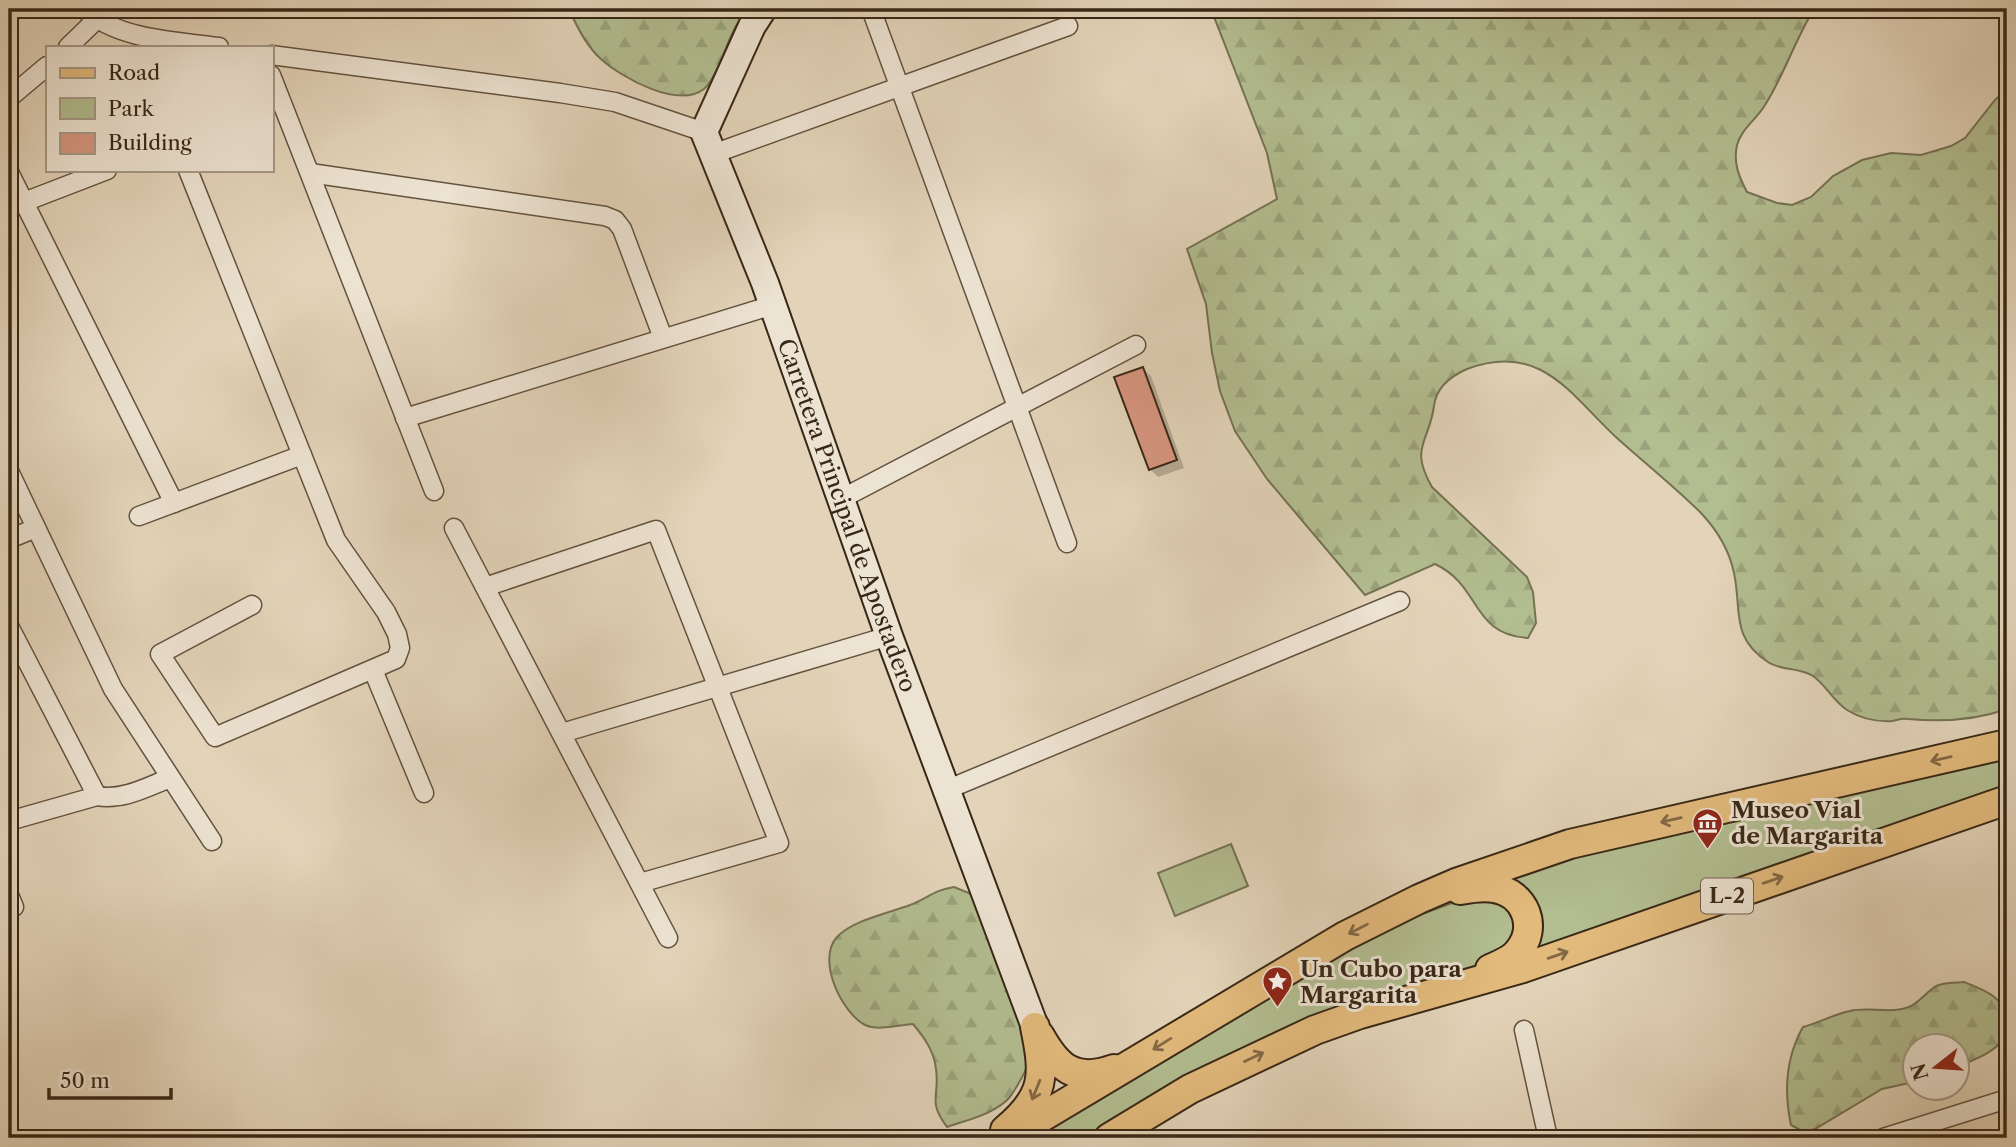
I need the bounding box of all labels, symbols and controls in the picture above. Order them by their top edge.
legend [46,46,273,172]
text: Road [108,60,160,85]
text: Park [108,96,154,121]
text: Building [108,130,193,155]
street label: Carretera Principal de Apostadero [772,335,923,696]
one-way arrow [1930,752,1953,766]
place label: Museo Vial de Margarita [1731,796,1884,850]
museum icon: Museo Vial de Margarita [1691,806,1725,850]
one-way arrow [1660,814,1683,828]
one-way arrow [1761,873,1783,885]
road number: L-2 [1701,878,1753,914]
one-way arrow [1348,923,1369,937]
one-way arrow [1547,948,1569,960]
place label: Un Cubo para Margarita [1300,955,1462,1009]
place icon: Un Cubo para Margarita [1260,965,1294,1009]
north arrow [1900,1032,1970,1102]
one-way arrow [1152,1037,1172,1051]
one-way arrow [1243,1050,1264,1064]
scale bar [49,1056,172,1100]
text: N [1907,1061,1934,1083]
text: 50 m [60,1068,110,1093]
one-way arrow [1028,1079,1041,1100]

